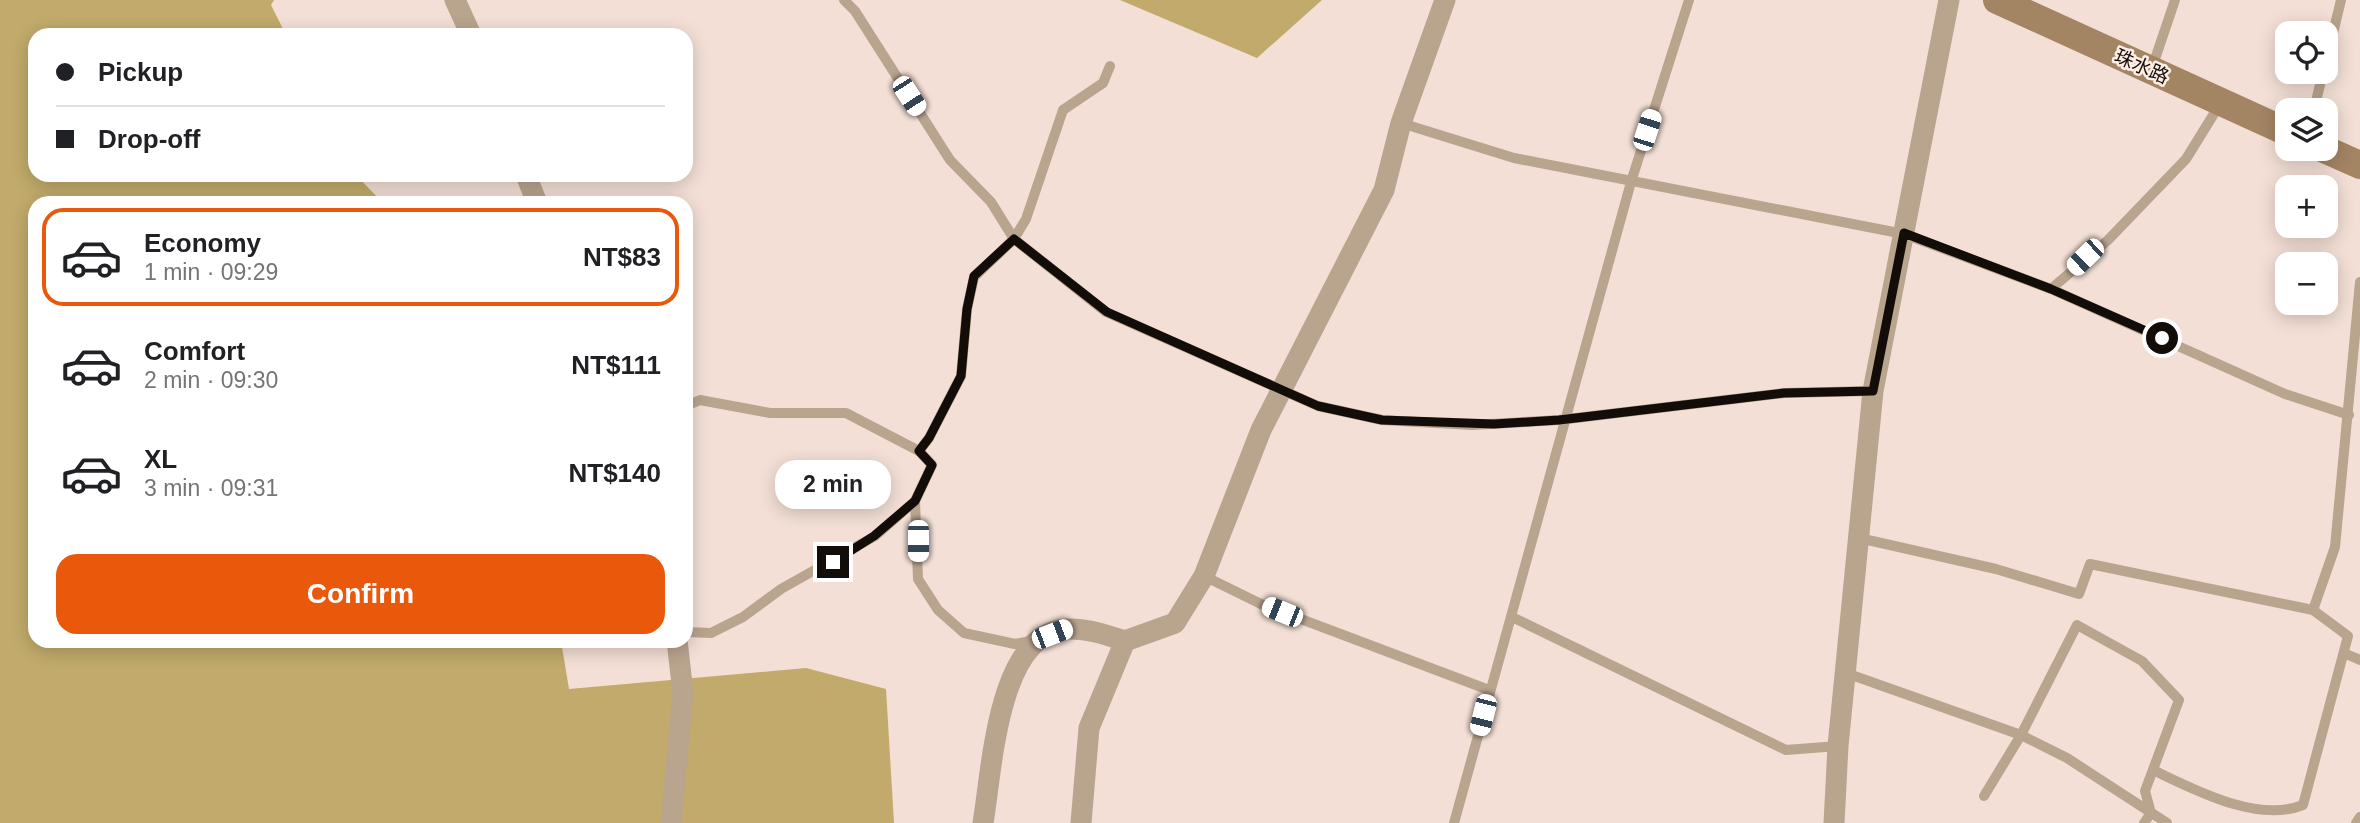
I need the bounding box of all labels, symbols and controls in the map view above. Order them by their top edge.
map controls [2275,21,2338,315]
button: locate [2275,21,2338,84]
street label: 珠水路 [2111,45,2172,88]
text: Pickup [98,57,183,87]
car [889,73,930,119]
button: layers [2275,98,2338,161]
car [1631,107,1664,153]
text: Drop-off [98,124,201,154]
button: + [2275,175,2338,238]
icon: car [60,226,123,289]
text: Economy [144,228,261,258]
car [2063,235,2108,279]
text: NT$83 [583,242,661,272]
button: − [2275,252,2338,315]
text: 1 min · 09:29 [144,259,278,285]
route start [2146,322,2178,354]
icon: car [60,334,123,397]
text: Comfort [144,336,245,366]
text: NT$111 [571,350,661,380]
text: 2 min · 09:30 [144,367,278,393]
icon: car [60,442,123,505]
text: XL [144,444,177,474]
text: NT$140 [569,458,661,488]
callout: 2 min [775,461,891,510]
text: 2 min [803,471,863,497]
text: 3 min · 09:31 [144,475,278,501]
car [908,520,929,562]
route end [817,546,849,578]
button: Confirm [56,554,665,634]
car [1259,594,1306,630]
car [1029,617,1076,651]
car [1468,692,1499,738]

